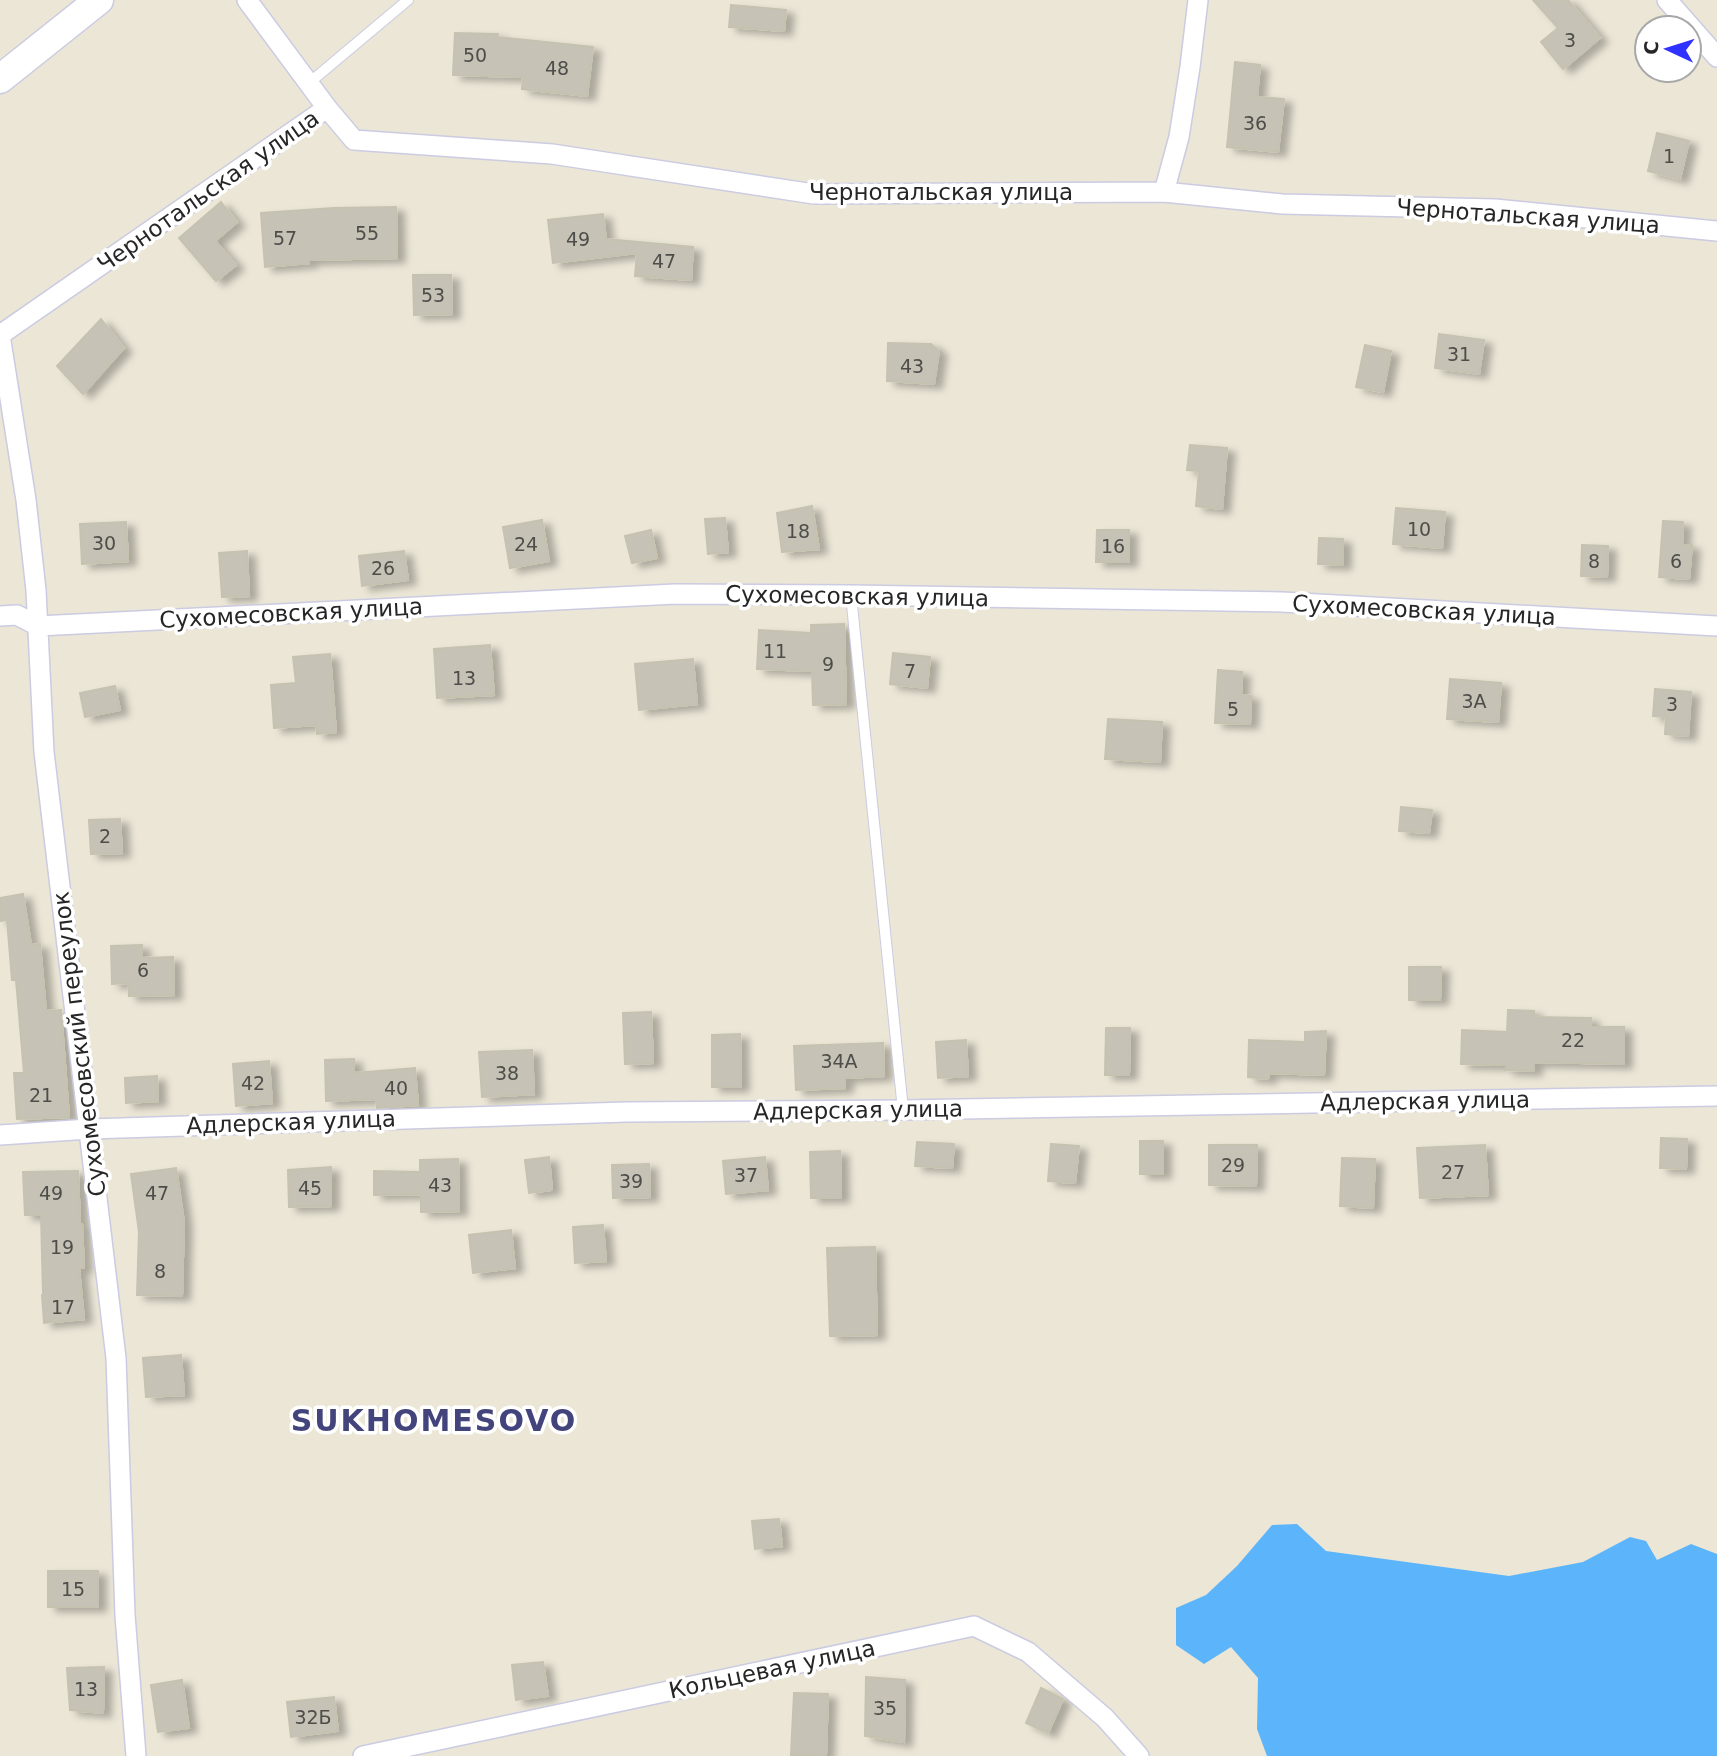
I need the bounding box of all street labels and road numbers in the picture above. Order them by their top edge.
street label: Чернотальская улица [92,105,324,277]
street label: Чернотальская улица [809,179,1073,205]
street label: Чернотальская улица [1395,194,1661,238]
street label: Сухомесовская улица [725,581,989,611]
street label: Сухомесовская улица [1292,590,1556,630]
street label: Сухомесовская улица [159,593,423,633]
street label: Сухомесовский переулок [47,890,111,1198]
street label: Адлерская улица [1320,1086,1530,1116]
street label: Адлерская улица [753,1095,963,1125]
street label: Адлерская улица [186,1105,396,1139]
street label: Кольцевая улица [666,1634,878,1704]

